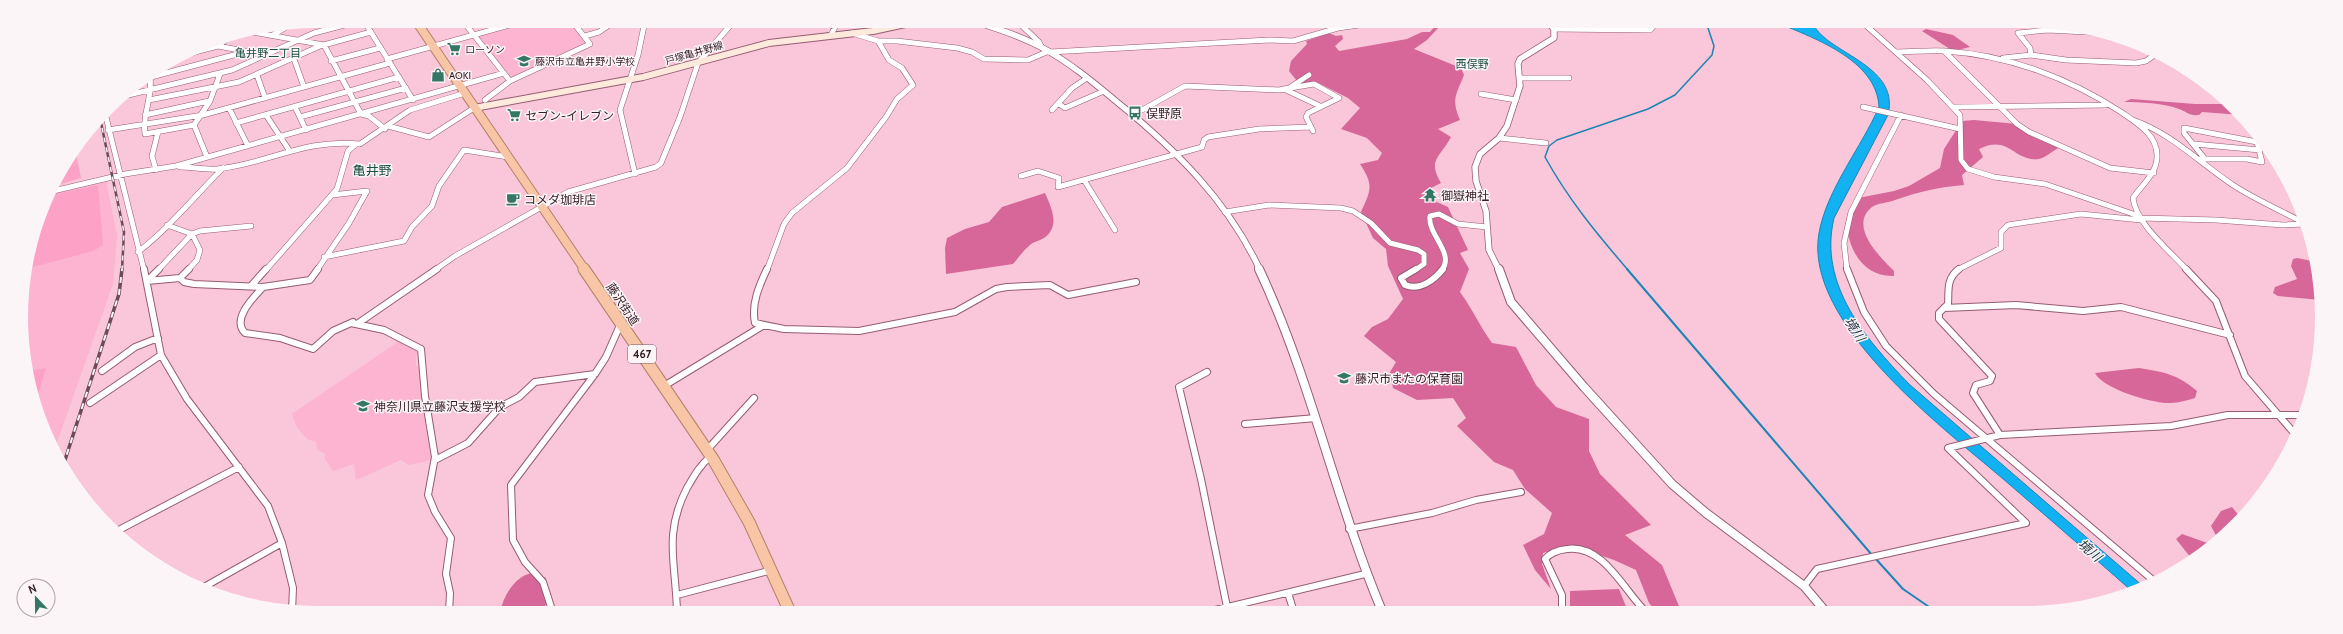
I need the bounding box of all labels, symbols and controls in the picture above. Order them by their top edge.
street label: 戸塚亀井野線 [663,38,725,68]
supermarket icon: ローソン [446,41,462,57]
place label: ローソン [465,43,505,56]
district label: 亀井野二丁目 [235,46,301,60]
school or university icon: 藤沢市立亀井野小学校 [516,53,532,69]
place label: 藤沢市立亀井野小学校 [535,55,635,68]
district label: 西俣野 [1456,57,1489,71]
shop icon: AOKI [430,67,446,83]
place label: AOKI [449,69,471,82]
bus stop icon: 俣野原 [1127,105,1143,121]
place label: 俣野原 [1146,106,1182,121]
supermarket icon: セブン-イレブン [506,107,522,123]
place label: セブン-イレブン [525,108,614,123]
district label: 亀井野 [352,162,392,178]
temple icon: 御嶽神社 [1422,187,1438,203]
place label: 御嶽神社 [1441,188,1489,203]
cafe icon: コメダ珈琲店 [505,191,521,207]
place label: コメダ珈琲店 [524,192,596,207]
street label: 藤沢街道 [603,280,643,328]
water label: 境川 [1841,314,1870,346]
road number: 467 [628,345,656,363]
school or university icon: 藤沢市またの保育園 [1336,370,1352,386]
place label: 藤沢市またの保育園 [1355,371,1463,386]
school or university icon: 神奈川県立藤沢支援学校 [355,398,371,414]
place label: 神奈川県立藤沢支援学校 [374,399,506,414]
water label: 境川 [2075,535,2107,566]
north arrow [16,578,56,618]
text: N [26,581,38,597]

